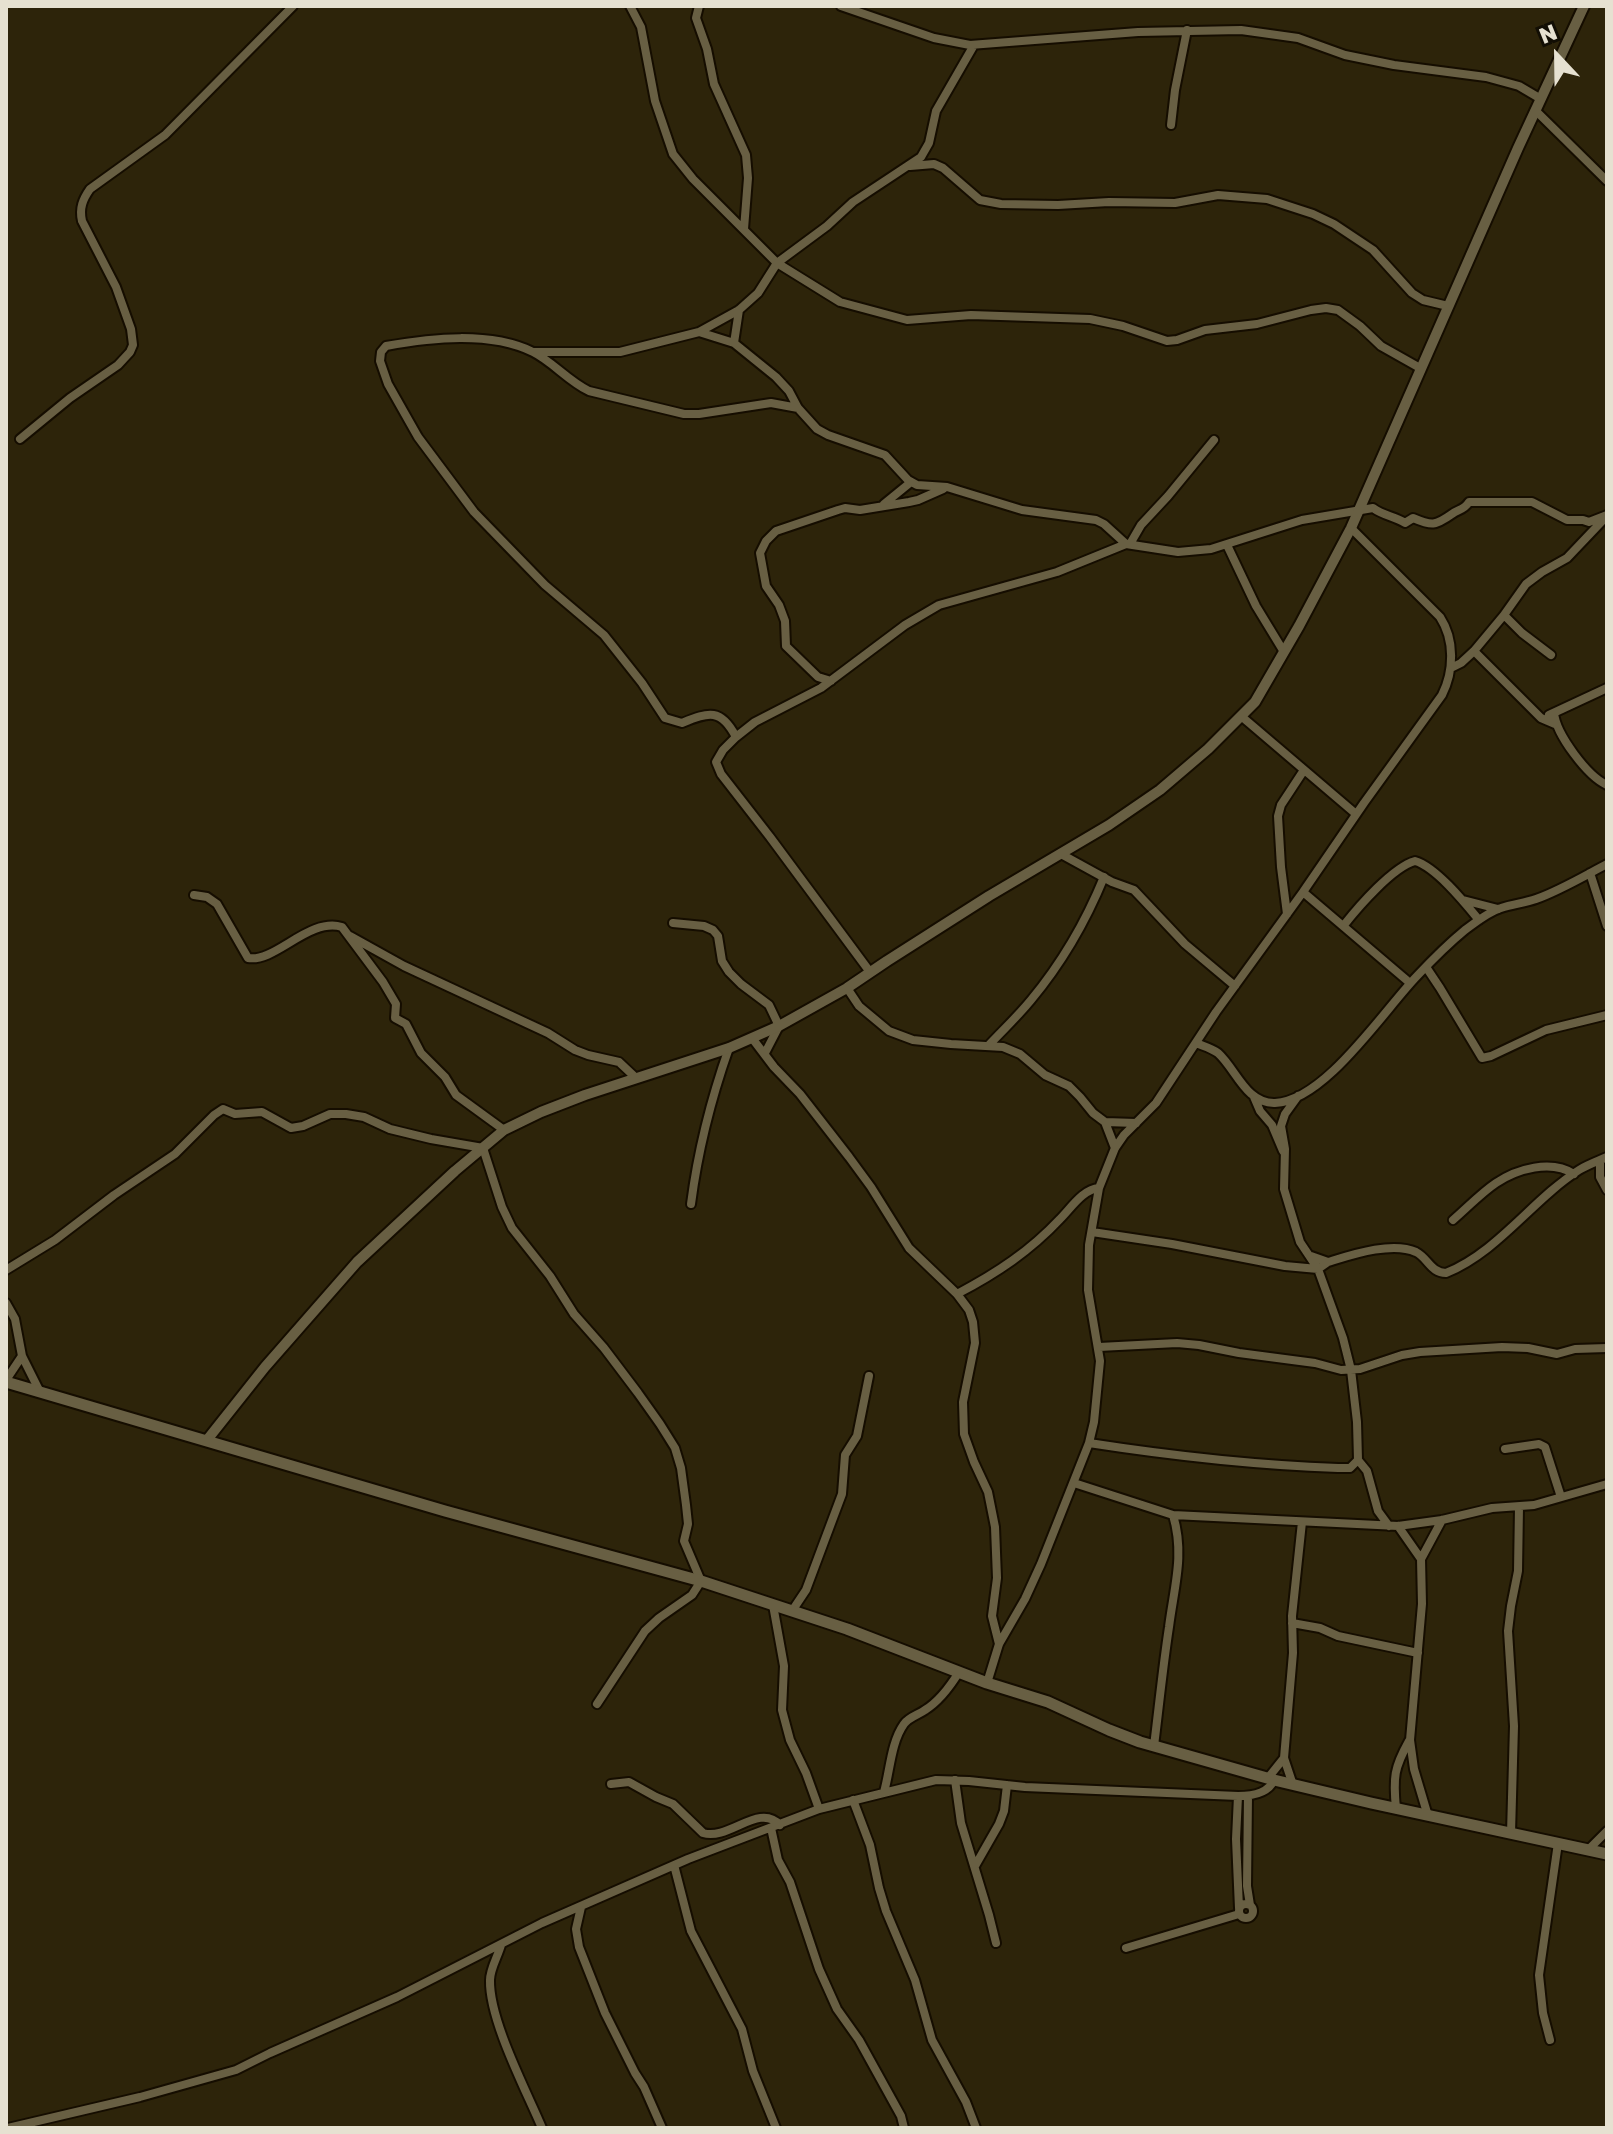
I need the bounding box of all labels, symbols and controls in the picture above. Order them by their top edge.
north arrow [1517,16,1597,96]
text: N [1535,18,1561,49]

